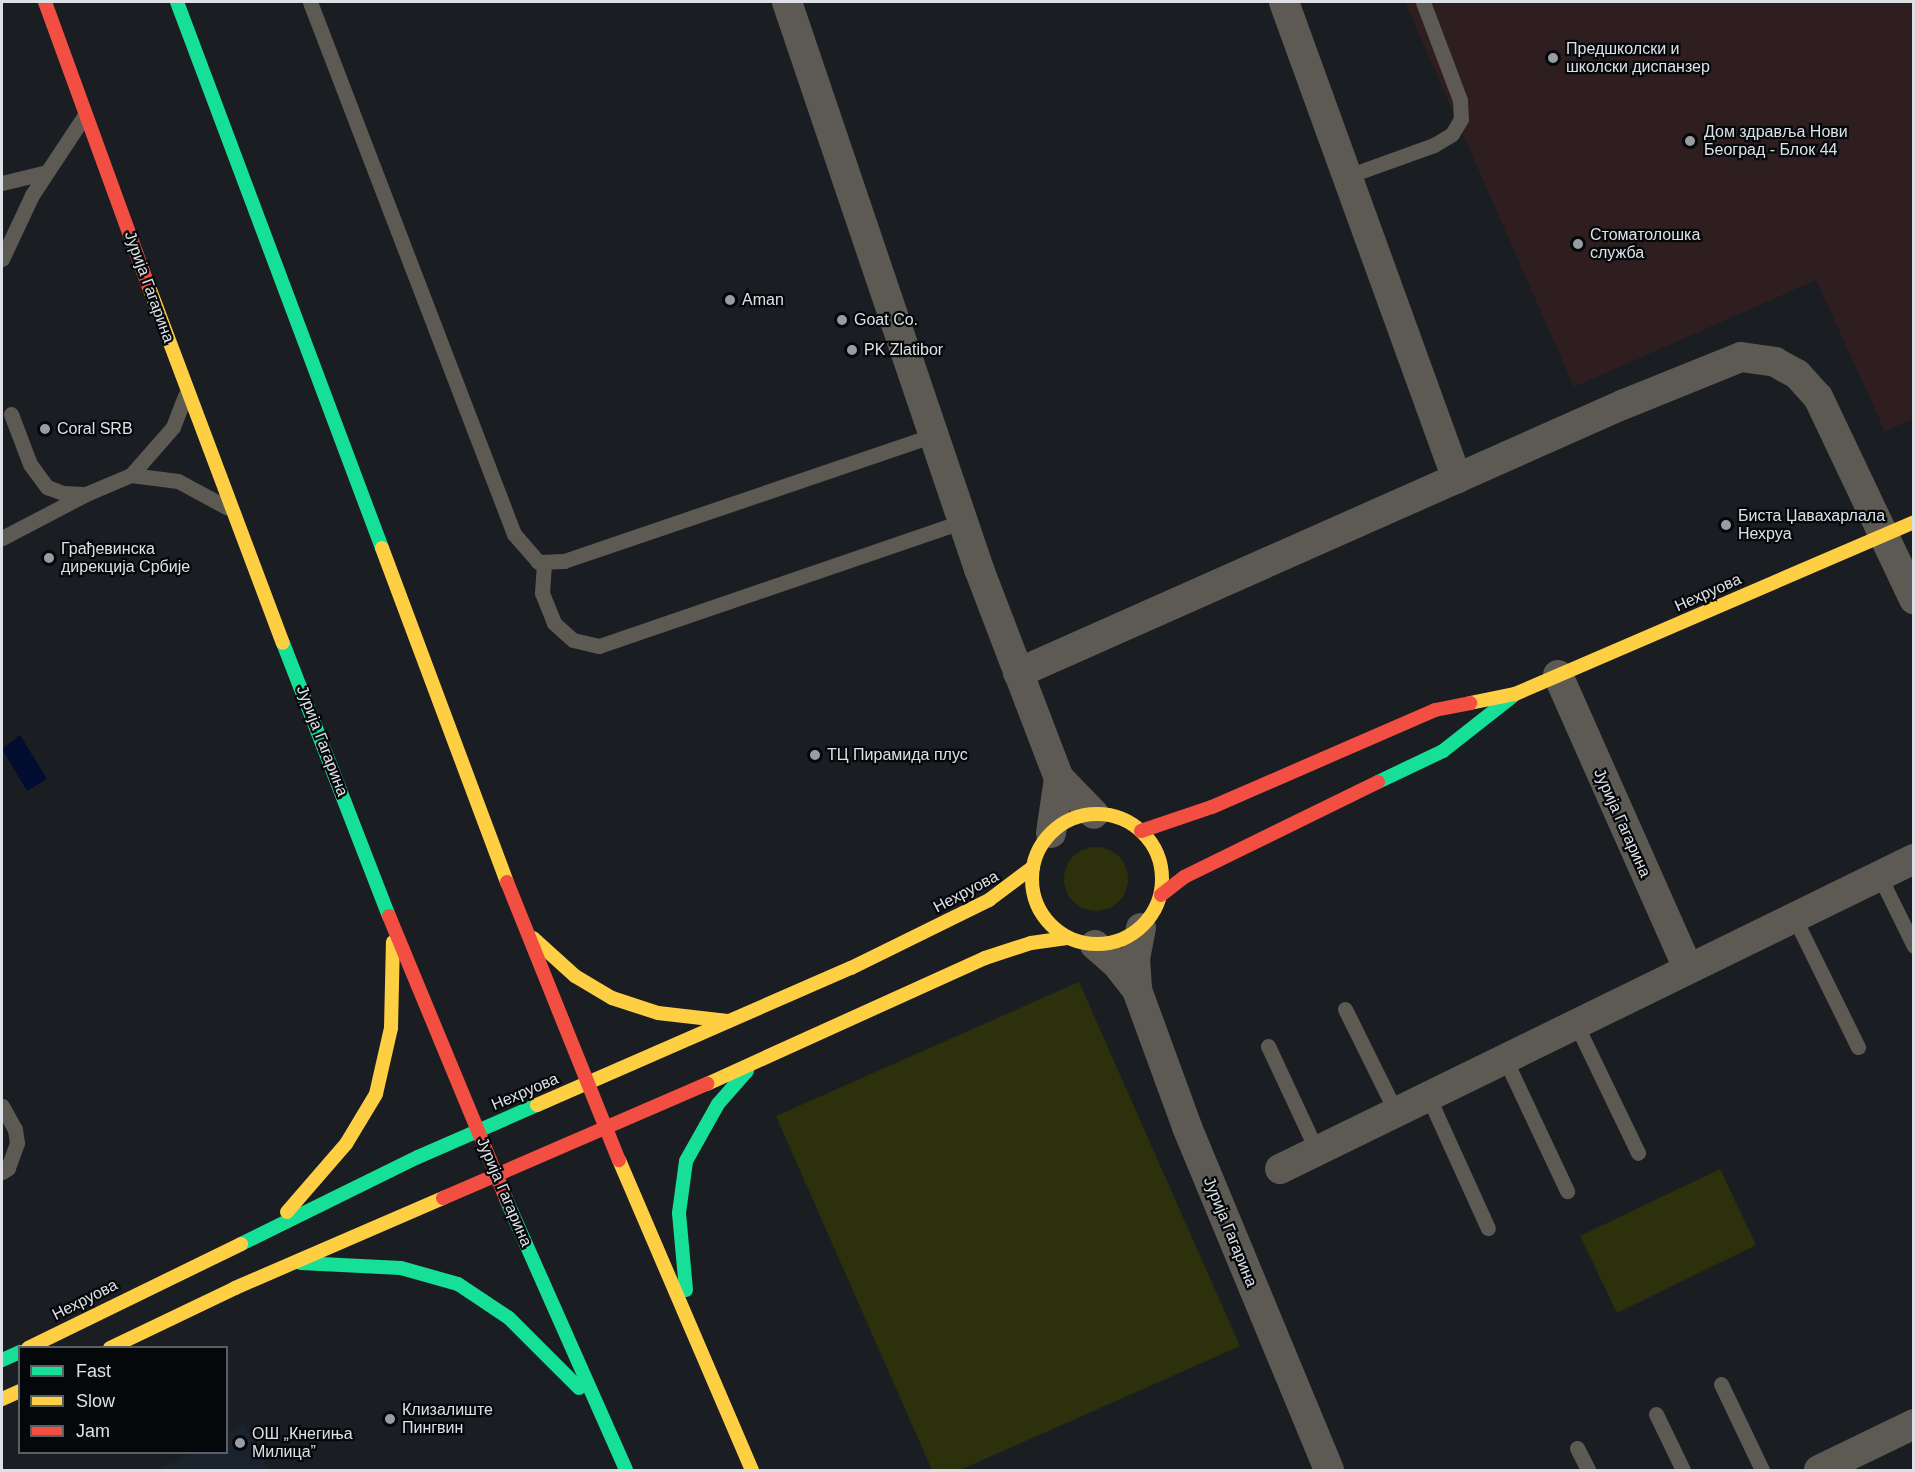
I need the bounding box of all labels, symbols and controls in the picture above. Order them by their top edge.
place label: Предшколски и школски диспанзер [1566,39,1710,77]
marker: Предшколски и школски диспанзер [1544,49,1562,67]
place label: Дом здравља Нови Београд - Блок 44 [1704,122,1848,160]
marker: Дом здравља Нови Београд - Блок 44 [1681,132,1699,150]
place label: Стоматолошка служба [1590,225,1700,263]
street label: Јурија Гагарина [120,229,178,345]
marker: Стоматолошка служба [1571,237,1585,251]
place label: Aman [742,290,784,310]
marker: Aman [723,293,737,307]
place label: Goat Co. [854,310,918,330]
marker: Goat Co. [835,313,849,327]
place label: PK Zlatibor [864,340,943,360]
marker: PK Zlatibor [845,343,859,357]
place label: Coral SRB [57,419,133,439]
marker: Coral SRB [38,422,52,436]
place label: Биста Џавахарлала Нехруа [1738,506,1885,544]
marker: Биста Џавахарлала Нехруа [1719,518,1733,532]
place label: Грађевинска дирекција Србије [61,539,190,577]
marker: Грађевинска дирекција Србије [42,551,56,565]
street label: Нехруова [1672,570,1744,616]
street label: Јурија Гагарина [292,683,352,799]
place label: ТЦ Пирамида плус [827,745,968,765]
marker: ТЦ Пирамида плус [808,748,822,762]
street label: Јурија Гагарина [1589,766,1655,880]
street label: Нехруова [930,867,1002,917]
street label: Нехруова [489,1069,561,1115]
street label: Јурија Гагарина [472,1134,536,1250]
street label: Јурија Гагарина [1199,1174,1261,1290]
street label: Нехруова [49,1275,121,1325]
legend [18,1346,228,1454]
text: Fast [76,1361,111,1381]
text: Slow [76,1391,115,1411]
place label: Клизалиште Пингвин [402,1400,493,1438]
marker: Клизалиште Пингвин [383,1412,397,1426]
text: Jam [76,1421,110,1441]
place label: ОШ „Кнегиња Милица” [252,1424,353,1462]
marker: ОШ „Кнегиња Милица” [233,1436,247,1450]

